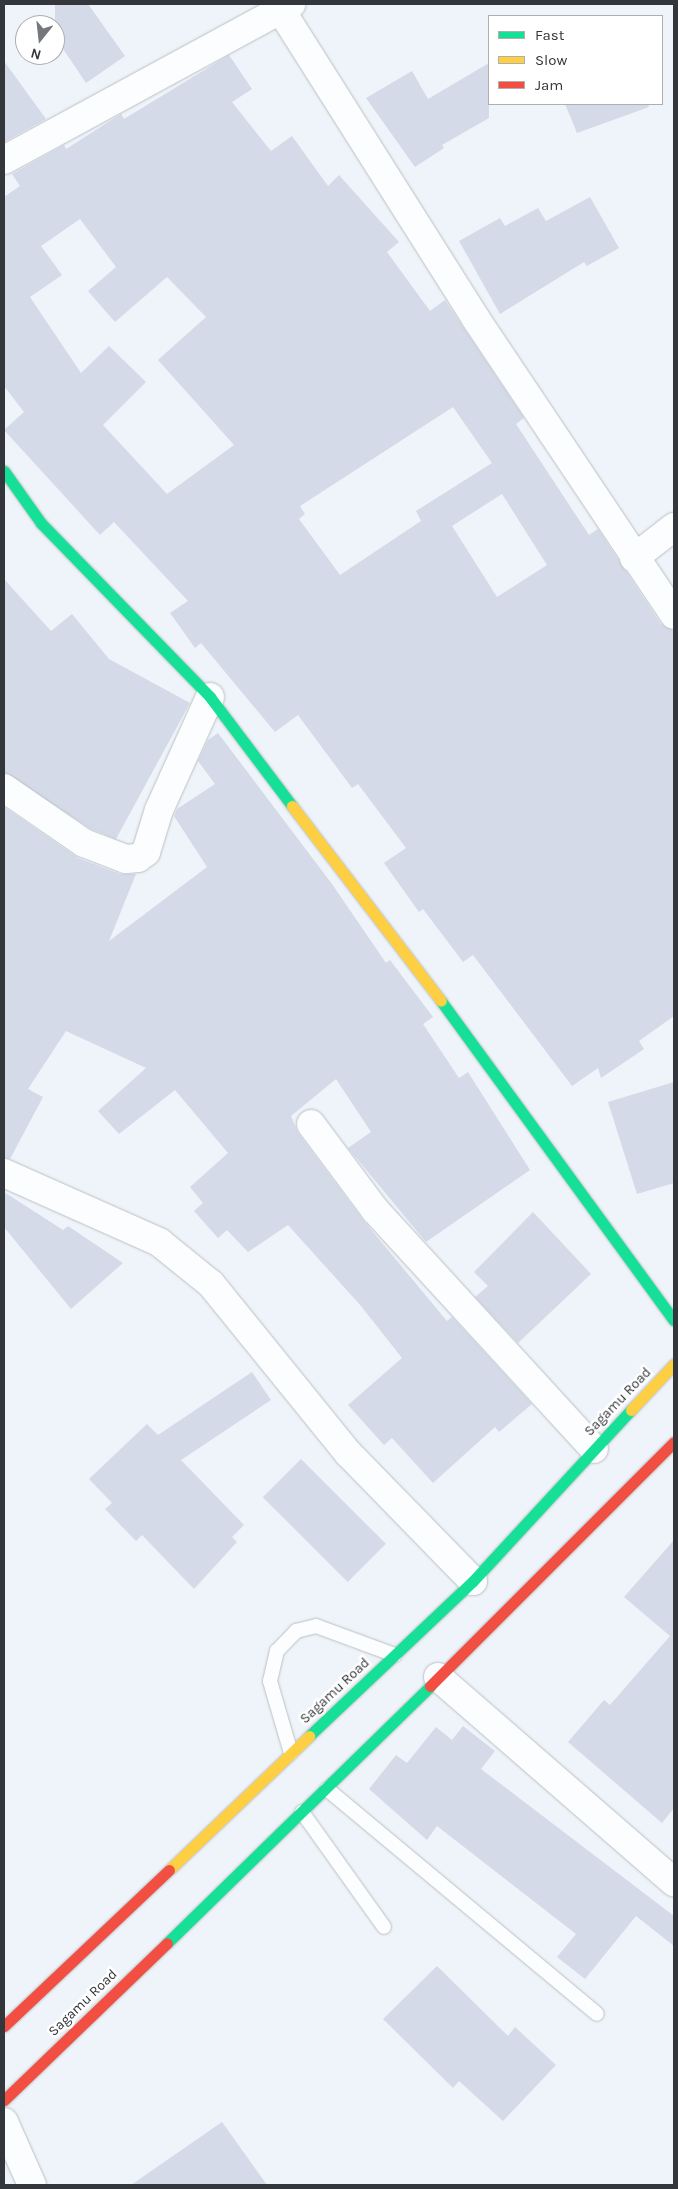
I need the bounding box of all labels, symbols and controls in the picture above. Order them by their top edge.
north arrow [15,15,65,65]
legend [488,15,663,105]
text: Fast [535,26,564,44]
text: N [29,44,43,63]
text: Slow [535,51,567,69]
text: Jam [535,76,563,94]
street label: Sagamu Road [581,1364,655,1440]
street label: Sagamu Road [297,1655,373,1727]
street label: Sagamu Road [45,1966,121,2040]

